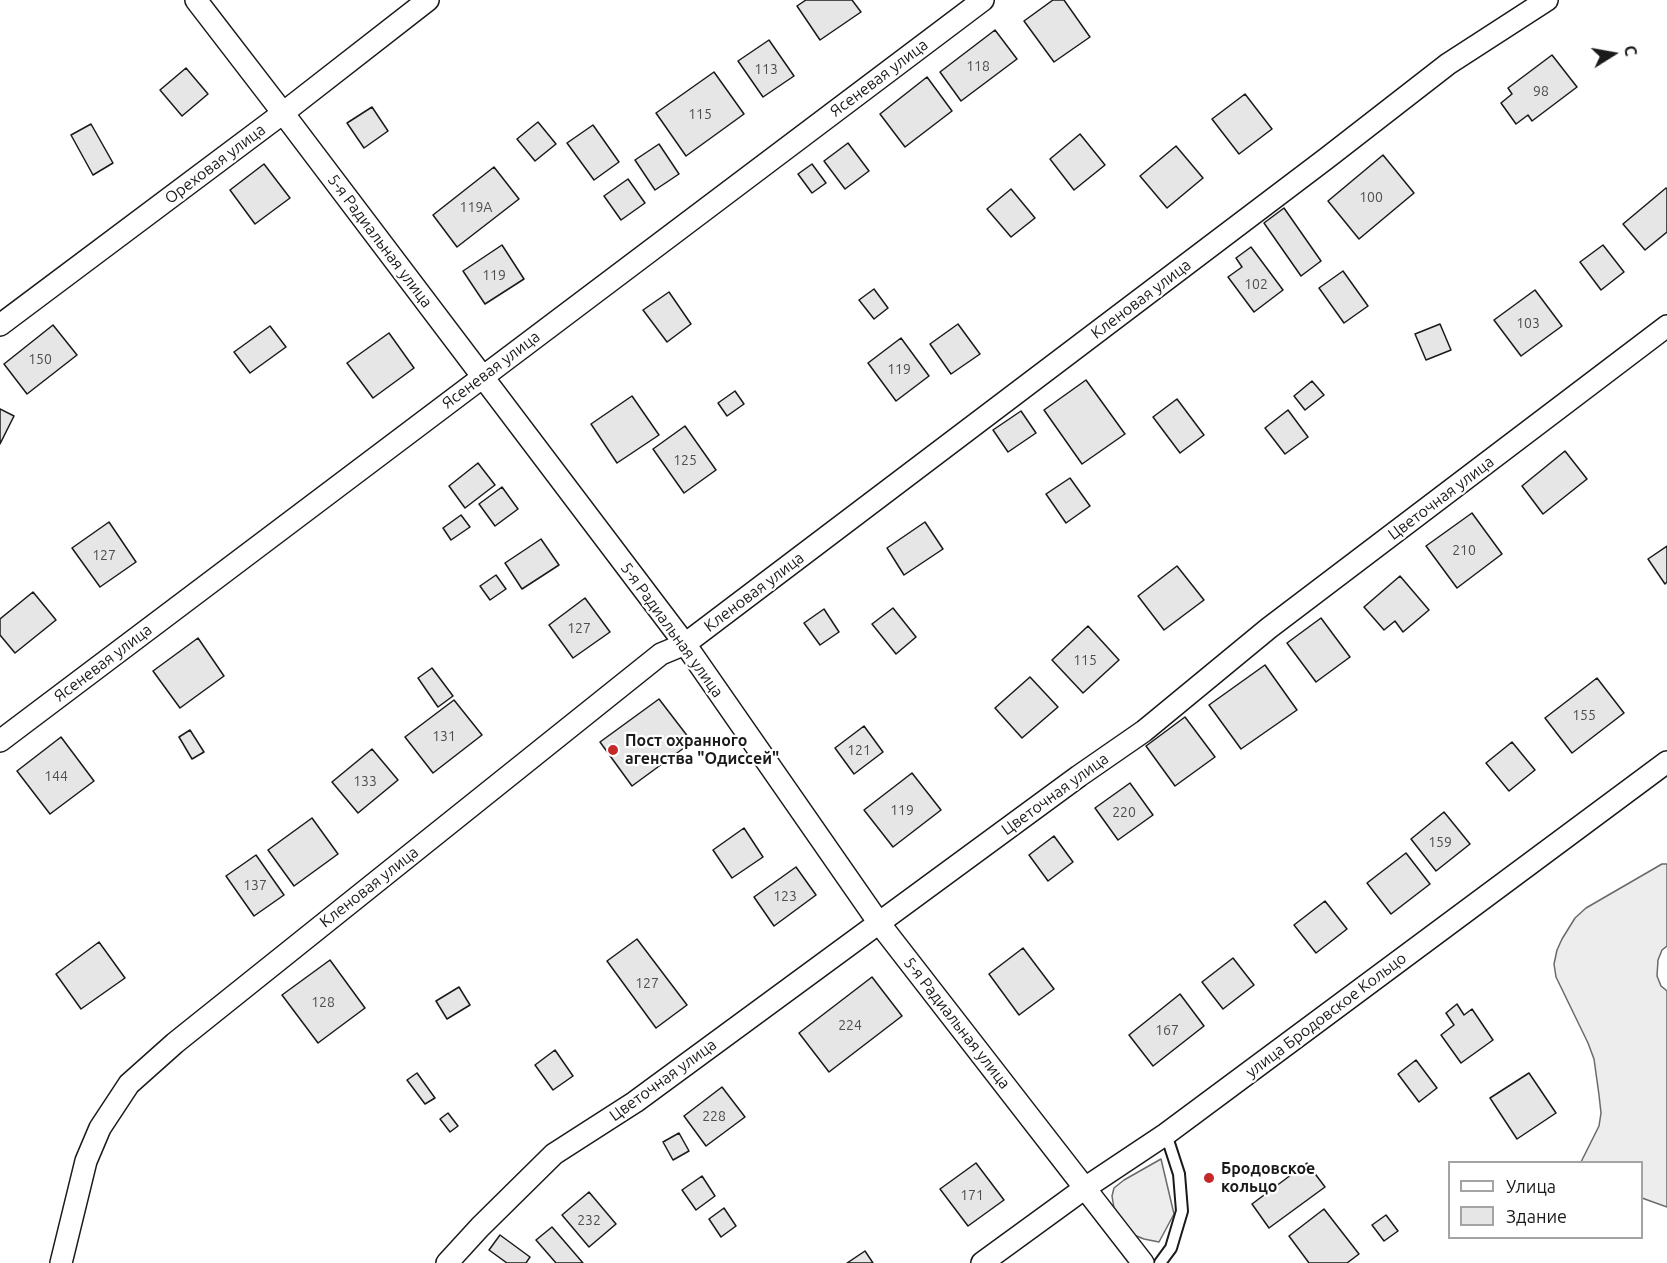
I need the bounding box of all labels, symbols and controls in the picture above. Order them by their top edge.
north arrow [1583,24,1643,84]
street label: Ясеневая улица [826,35,932,121]
text: С [1621,44,1640,57]
house number: 118 [966,58,990,74]
house number: 113 [754,61,778,77]
house number: 98 [1533,83,1549,99]
house number: 115 [688,106,712,122]
street label: Ореховая улица [161,120,269,208]
street label: 5-я Радиальная улица [324,171,436,311]
house number: 100 [1359,189,1383,205]
house number: 119А [460,199,492,215]
street label: Кленовая улица [1087,255,1195,343]
house number: 119 [482,267,506,283]
house number: 102 [1244,276,1268,292]
house number: 103 [1516,315,1540,331]
street label: Ясеневая улица [438,327,544,413]
house number: 150 [28,351,52,367]
house number: 119 [887,361,911,377]
house number: 125 [673,452,697,468]
street label: Цветочная улица [1384,452,1498,544]
house number: 210 [1452,542,1476,558]
house number: 127 [92,547,116,563]
street label: Кленовая улица [700,548,808,636]
street label: 5-я Радиальная улица [617,559,727,701]
street label: Ясеневая улица [50,620,156,706]
house number: 127 [567,620,591,636]
house number: 115 [1073,652,1097,668]
house number: 155 [1572,707,1596,723]
house number: 131 [432,728,456,744]
place label: Пост охранного агенства "Одисcей" [625,731,779,769]
house number: 121 [847,742,871,758]
marker: Пост охранного агенства "Одисcей" [606,743,620,757]
street label: Цветочная улица [998,749,1112,839]
house number: 144 [44,768,68,784]
house number: 133 [353,773,377,789]
house number: 119 [890,802,914,818]
house number: 220 [1112,804,1136,820]
house number: 159 [1428,834,1452,850]
street label: Кленовая улица [316,842,422,932]
house number: 137 [243,877,267,893]
house number: 123 [773,888,797,904]
street label: улица Бродовское Кольцо [1242,948,1410,1082]
street label: 5-я Радиальная улица [900,953,1014,1093]
house number: 127 [635,975,659,991]
house number: 128 [311,994,335,1010]
house number: 224 [838,1017,862,1033]
house number: 167 [1155,1022,1179,1038]
street label: Цветочная улица [606,1035,720,1125]
house number: 228 [702,1108,726,1124]
place label: Бродовское кольцо [1221,1159,1315,1197]
legend [1448,1161,1643,1239]
marker: Бродовское кольцо [1202,1171,1216,1185]
text: Улица [1506,1176,1556,1196]
house number: 171 [960,1187,984,1203]
text: Здание [1506,1206,1567,1226]
house number: 232 [577,1212,601,1228]

